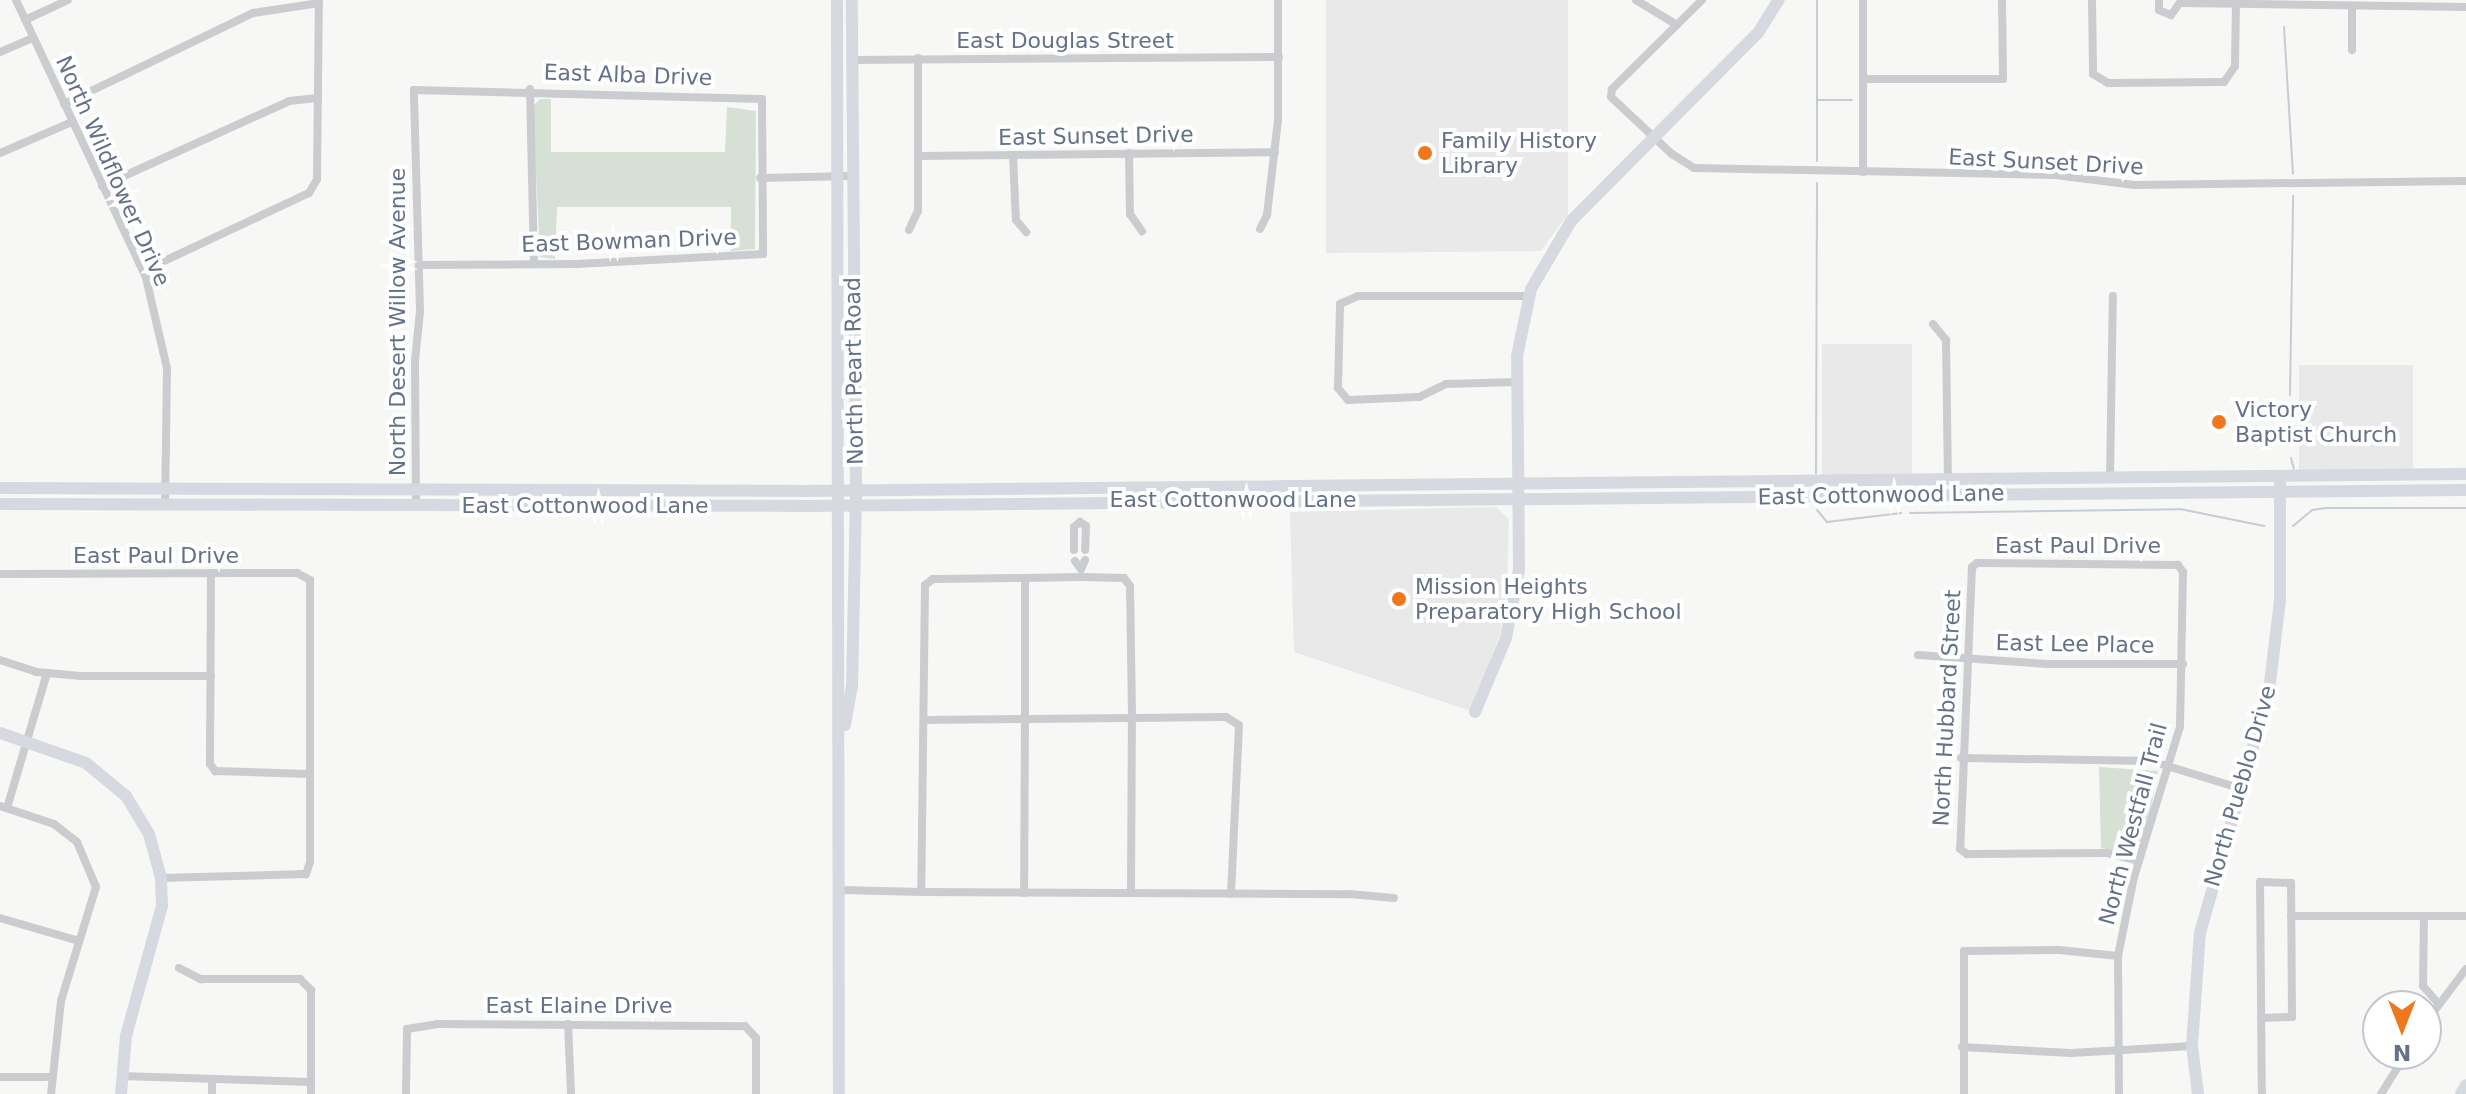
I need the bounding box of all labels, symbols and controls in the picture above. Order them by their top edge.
street label: East Douglas Street [956,28,1174,54]
street label: North Wildflower Drive [50,52,176,290]
street label: East Alba Drive [543,59,713,91]
street label: East Sunset Drive [998,121,1194,151]
place label: Family History Library [1441,127,1597,178]
marker: Family History Library [1416,144,1434,162]
street label: East Sunset Drive [1948,144,2144,180]
street label: North Desert Willow Avenue [385,168,411,476]
street label: East Bowman Drive [521,224,737,258]
street label: North Peart Road [839,277,869,465]
place label: Victory Baptist Church [2235,396,2397,448]
marker: Victory Baptist Church [2210,413,2228,431]
street label: East Cottonwood Lane [1757,480,2005,510]
street label: East Cottonwood Lane [1109,487,1357,513]
street label: East Cottonwood Lane [461,493,709,519]
street label: East Paul Drive [1995,533,2161,559]
street label: East Paul Drive [73,543,239,569]
place label: Mission Heights Preparatory High School [1415,573,1682,624]
street label: North Hubbard Street [1928,589,1966,827]
marker: Mission Heights Preparatory High School [1390,590,1408,608]
street label: East Lee Place [1995,629,2155,659]
street label: North Pueblo Drive [2199,682,2281,890]
street label: North Westfall Trail [2093,720,2173,928]
north arrow [2362,990,2442,1070]
street label: East Elaine Drive [485,993,673,1019]
text: N [2393,1040,2411,1065]

